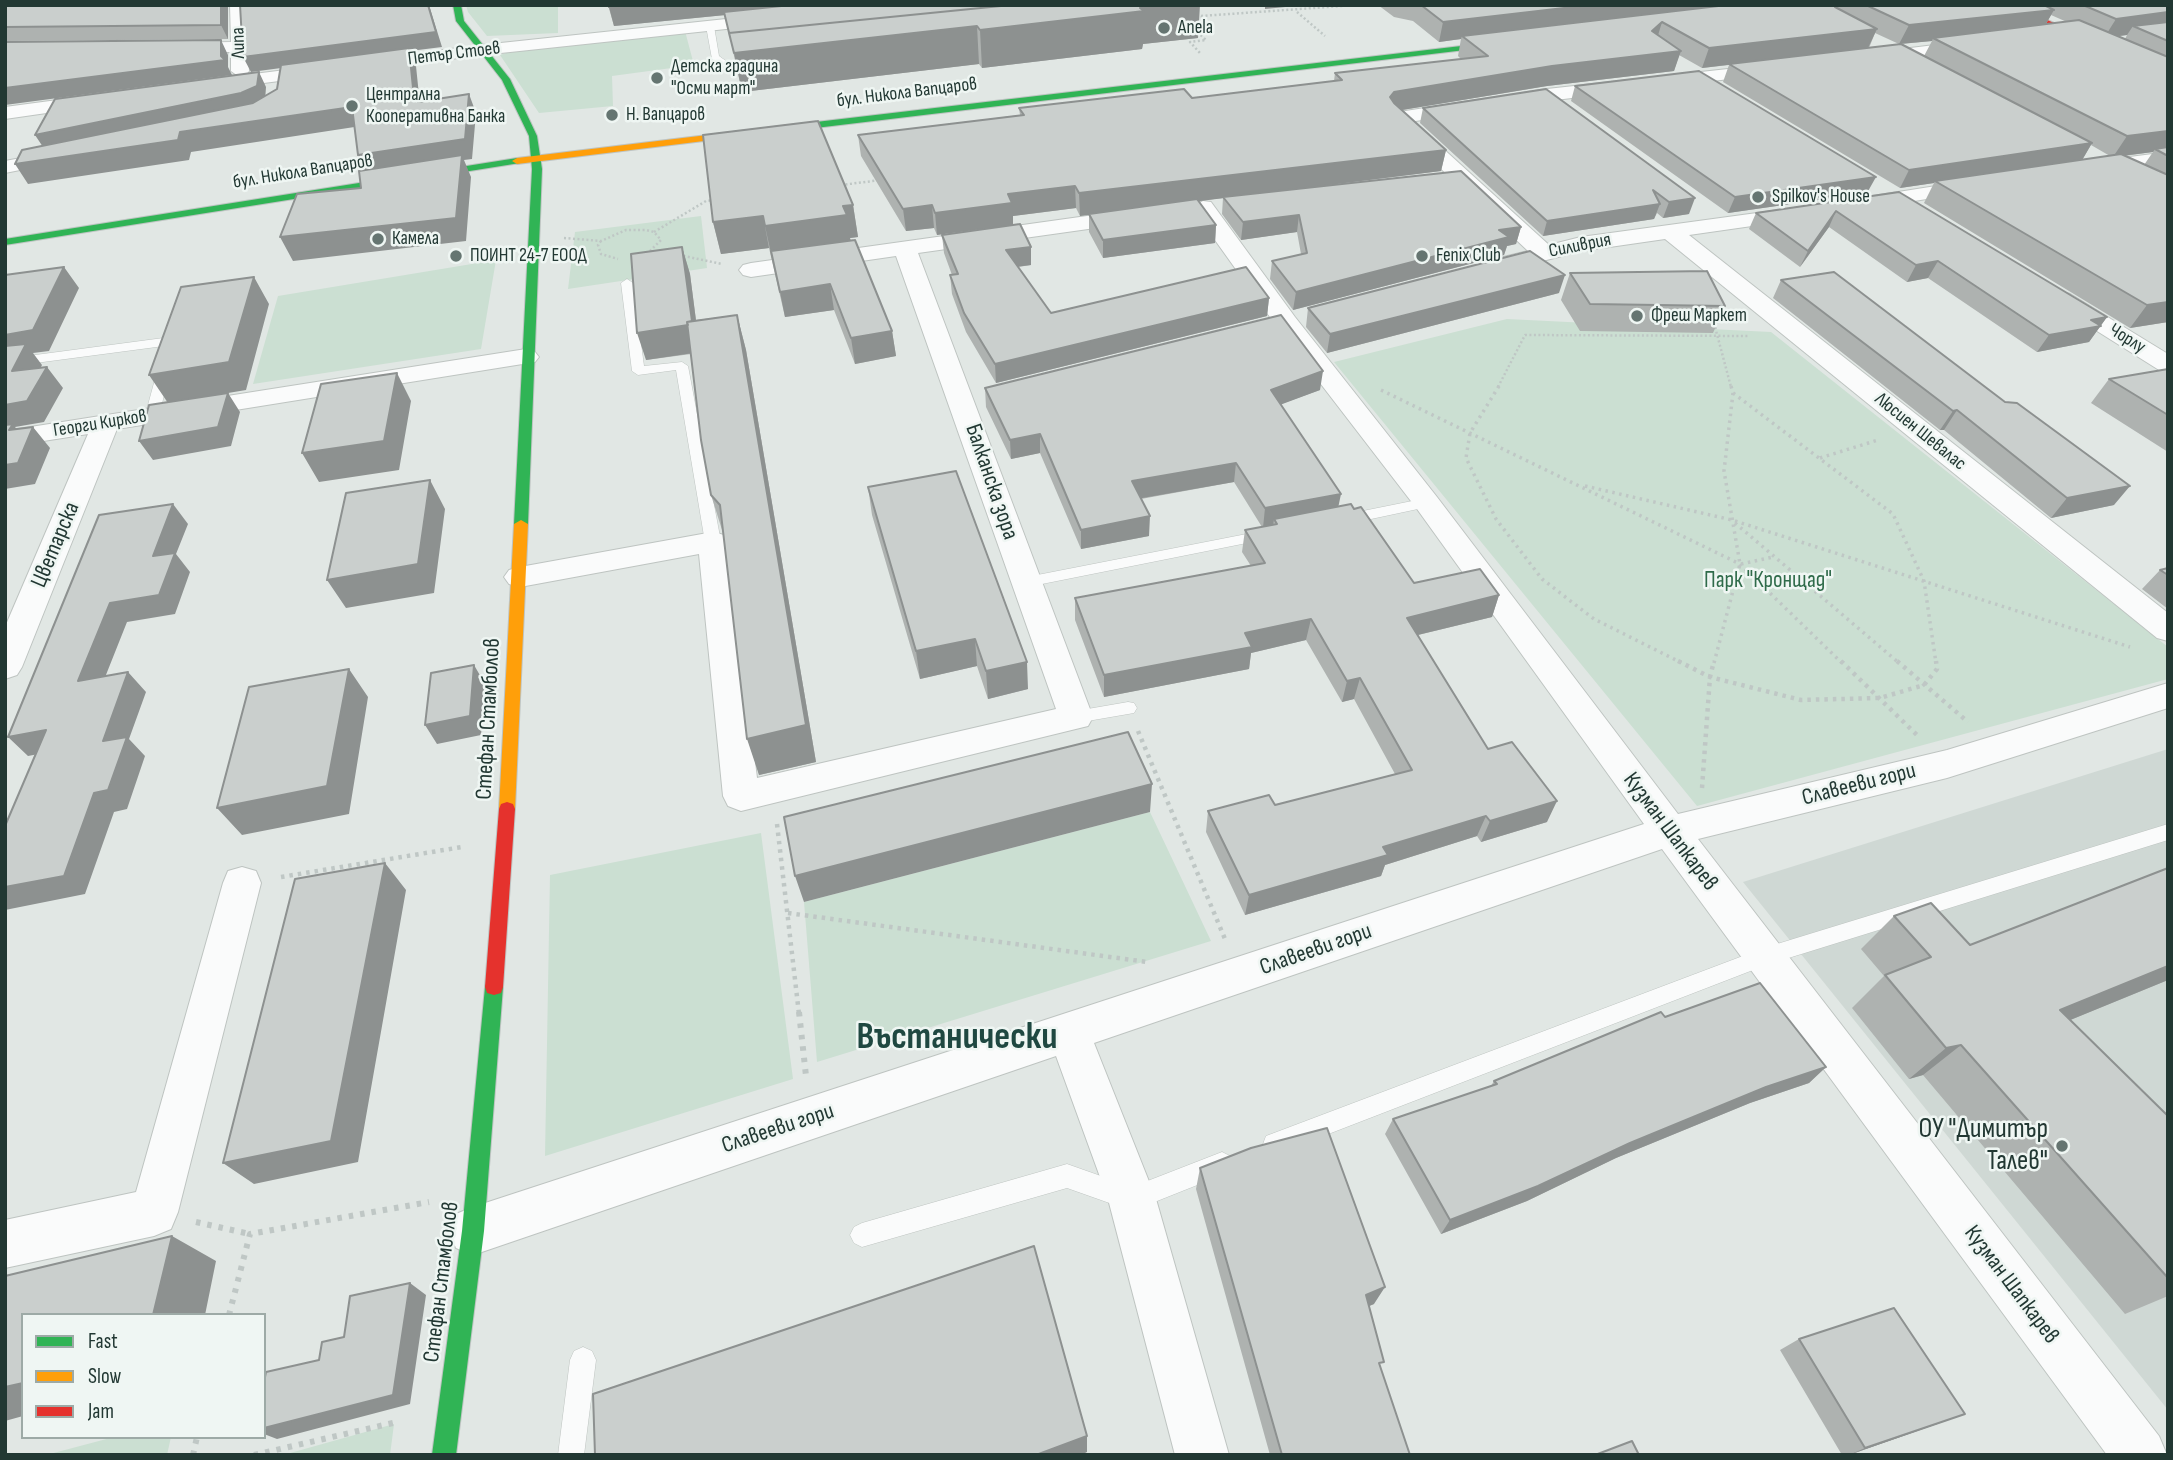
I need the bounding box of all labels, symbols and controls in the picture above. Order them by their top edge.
place label: Anela [1178,17,1213,39]
marker: Anela [1156,20,1172,36]
street label: Липа [227,27,251,59]
street label: Петър Стоев [406,37,502,71]
place label: Детска градина "Осми март" [671,56,778,100]
marker: Детска градина "Осми март" [649,70,665,86]
street label: бул. Никола Вапцаров [836,73,978,113]
place label: Централна Кооперативна Банка [366,84,505,128]
marker: Централна Кооперативна Банка [344,98,360,114]
place label: Н. Вапцаров [626,104,705,126]
marker: Н. Вапцаров [604,107,620,123]
street label: бул. Никола Вапцаров [232,150,374,194]
place label: Spilkov's House [1772,186,1870,208]
marker: Spilkov's House [1750,189,1766,205]
place label: Камела [392,228,439,250]
street label: Силиврия [1547,229,1613,263]
marker: Камела [370,231,386,247]
place label: ПОИНТ 24-7 ЕООД [470,245,587,267]
place label: Fenix Club [1436,245,1501,267]
marker: ПОИНТ 24-7 ЕООД [448,248,464,264]
marker: Fenix Club [1414,248,1430,264]
place label: Фреш Маркет [1651,305,1747,327]
marker: Фреш Маркет [1629,308,1645,324]
street label: Чорлу [2105,319,2149,359]
street label: Люсиен Шевалас [1870,388,1970,476]
street label: Георги Кирков [52,405,148,443]
street label: Балканска зора [958,421,1024,543]
street label: Цветарска [26,498,86,592]
park label: Парк "Кронщад" [1704,567,1832,595]
street label: Стефан Стамболов [471,637,507,801]
street label: Славееви гори [1799,758,1919,812]
street label: Кузман Шапкарев [1617,768,1723,896]
street label: Славееви гори [1256,918,1376,982]
district label: Въстанически [857,1017,1057,1061]
street label: Славееви гори [718,1098,838,1160]
place label: ОУ "Димитър Талев" [1918,1113,2048,1179]
marker: ОУ "Димитър Талев" [2054,1138,2070,1154]
street label: Стефан Стамболов [418,1200,466,1364]
street label: Кузман Шапкарев [1958,1221,2064,1349]
legend [21,1313,266,1439]
text: Fast [88,1329,118,1354]
text: Slow [88,1364,121,1389]
text: Jam [88,1399,114,1424]

